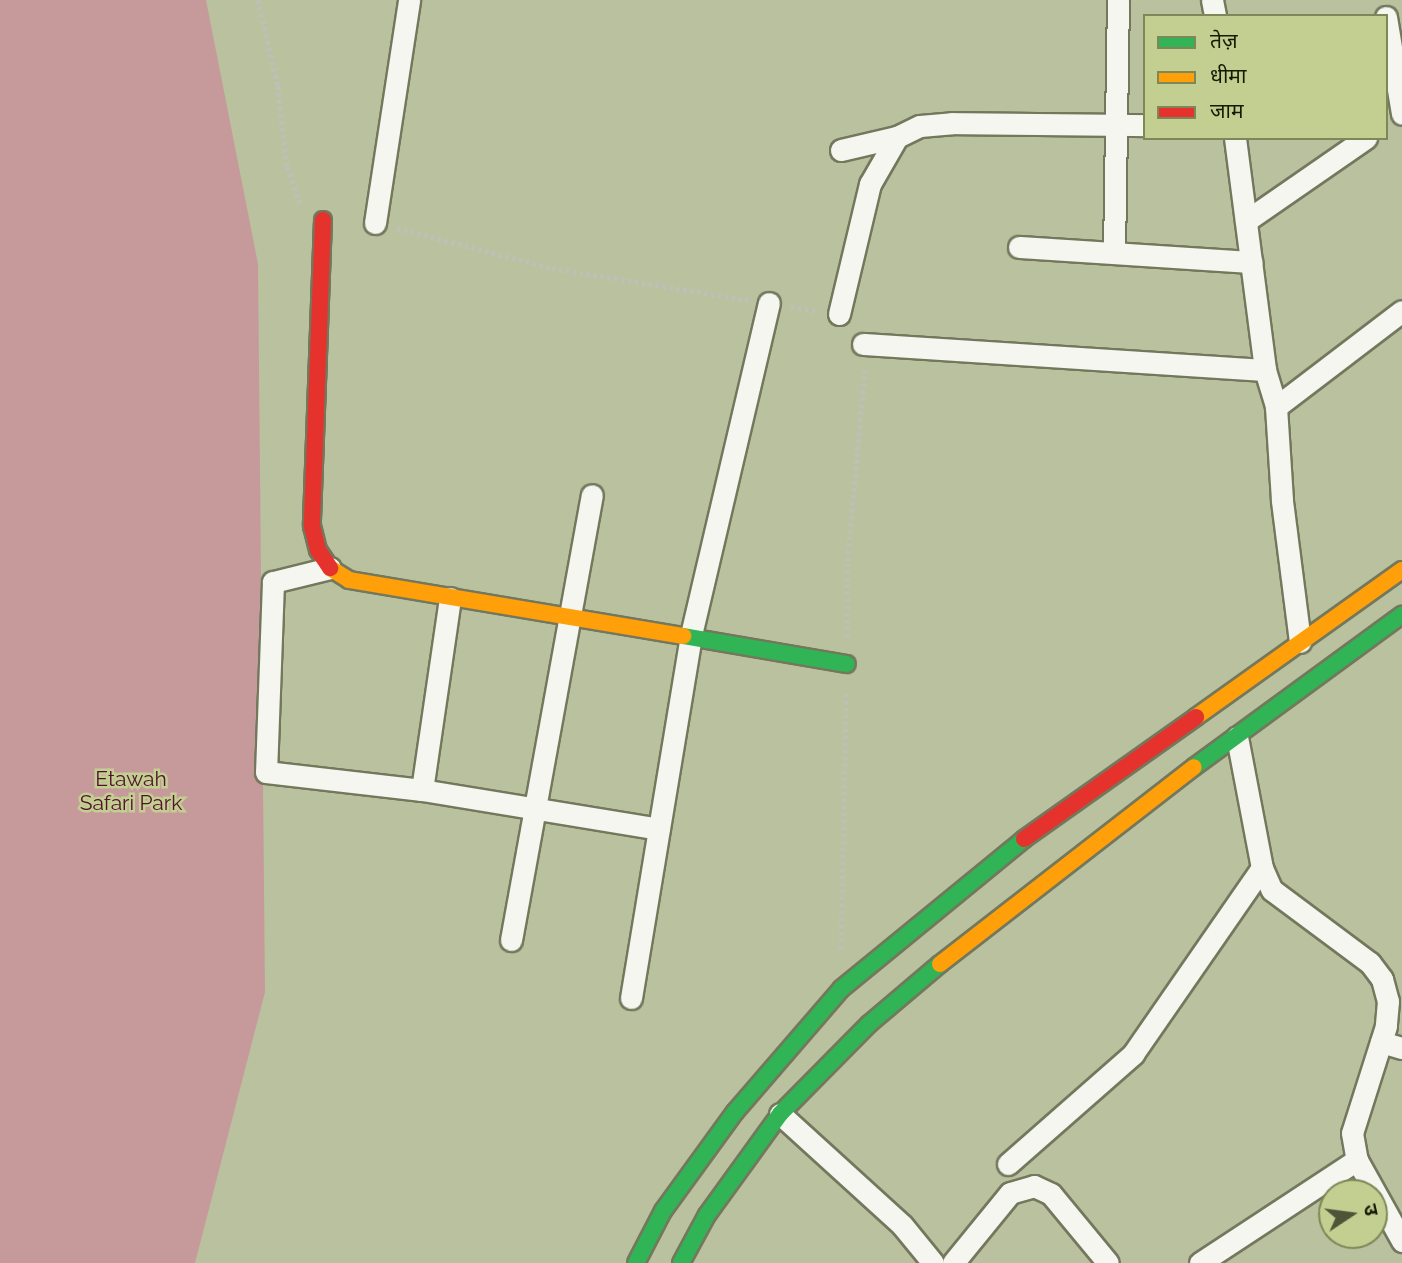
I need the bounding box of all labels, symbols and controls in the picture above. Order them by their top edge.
legend [1143,14,1388,140]
text: तेज़ [1210,28,1238,53]
text: धीमा [1210,63,1246,88]
text: जाम [1210,98,1244,123]
park label: Etawah Safari Park [80,766,182,816]
north arrow [1318,1179,1388,1249]
text: उ [1360,1202,1383,1218]

